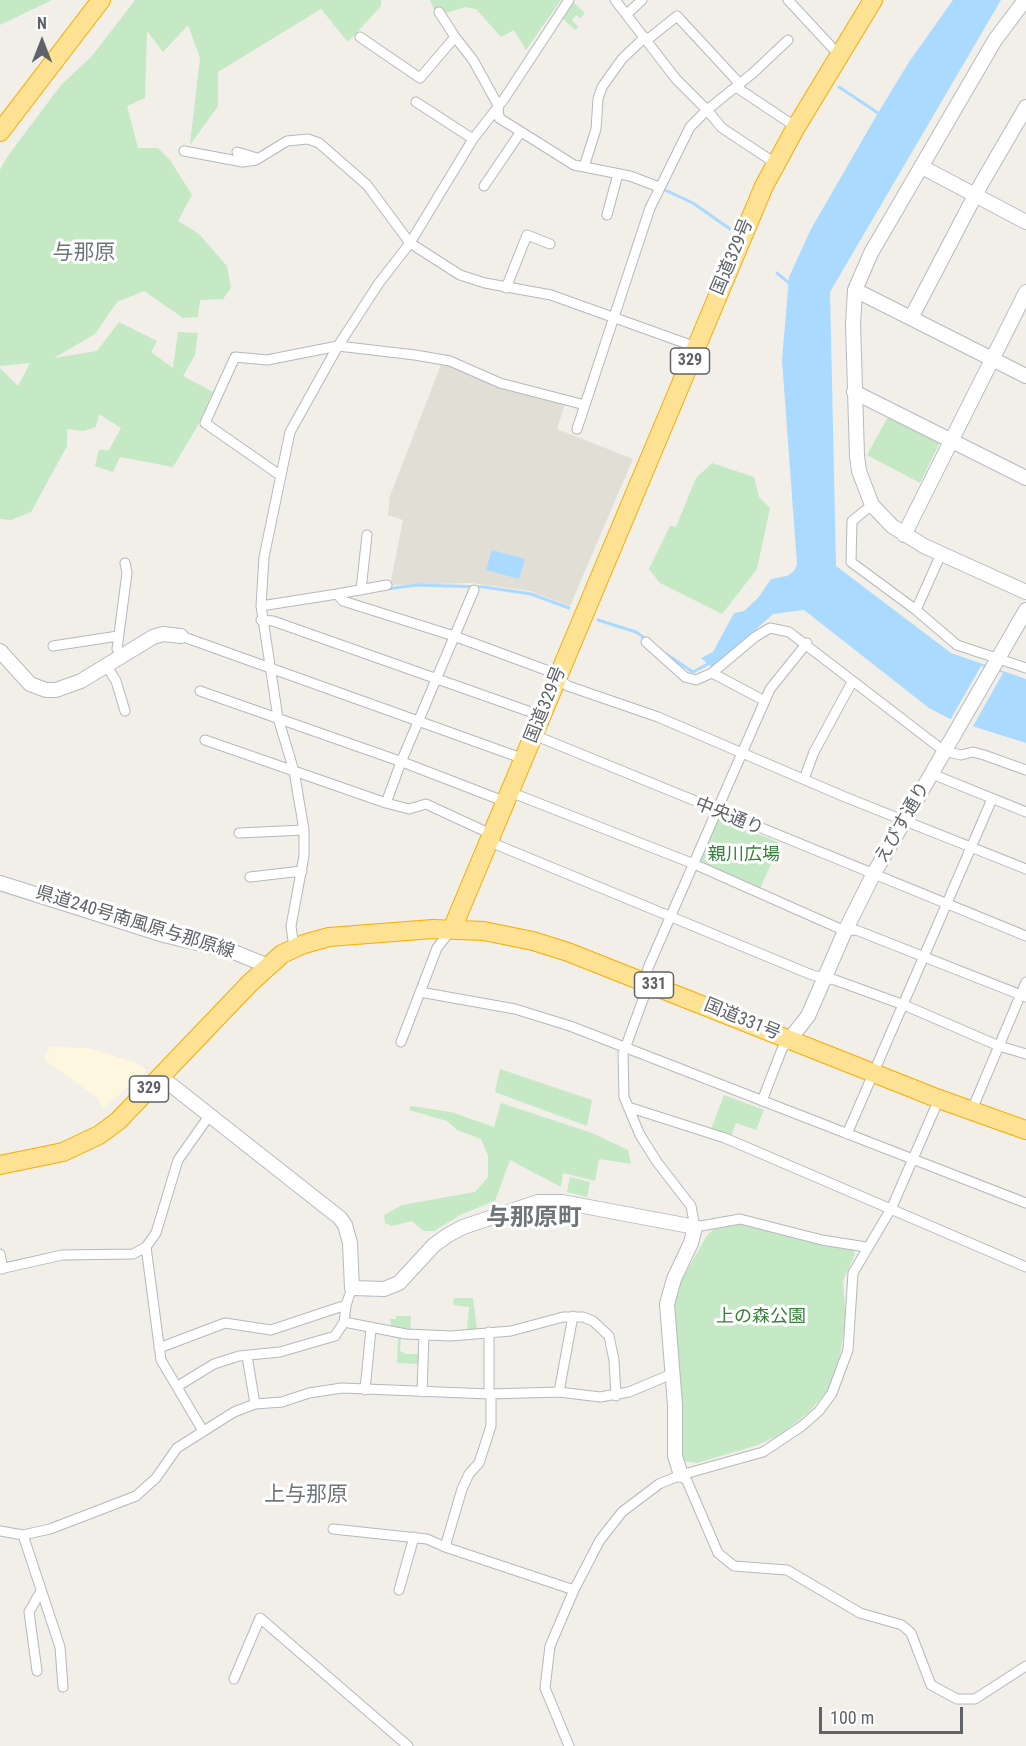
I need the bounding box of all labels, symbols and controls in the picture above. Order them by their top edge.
north arrow [12,12,72,72]
text: N [37,14,47,33]
street label: 国道329号 [707,216,759,298]
district label: 与那原 [53,241,115,267]
road number: 329 [670,348,710,374]
street label: 国道329号 [521,664,571,746]
street label: えびす通り [871,779,935,867]
street label: 中央通り [692,794,766,840]
park label: 親川広場 [708,844,780,866]
street label: 県道240号南風原与那原線 [33,882,237,964]
road number: 331 [634,972,674,998]
street label: 国道331号 [701,995,783,1045]
road number: 329 [130,1076,168,1102]
district label: 与那原町 [486,1205,582,1233]
park label: 上の森公園 [716,1306,806,1328]
district label: 上与那原 [264,1483,348,1509]
scale bar [822,1695,966,1733]
text: 100 m [830,1707,874,1728]

